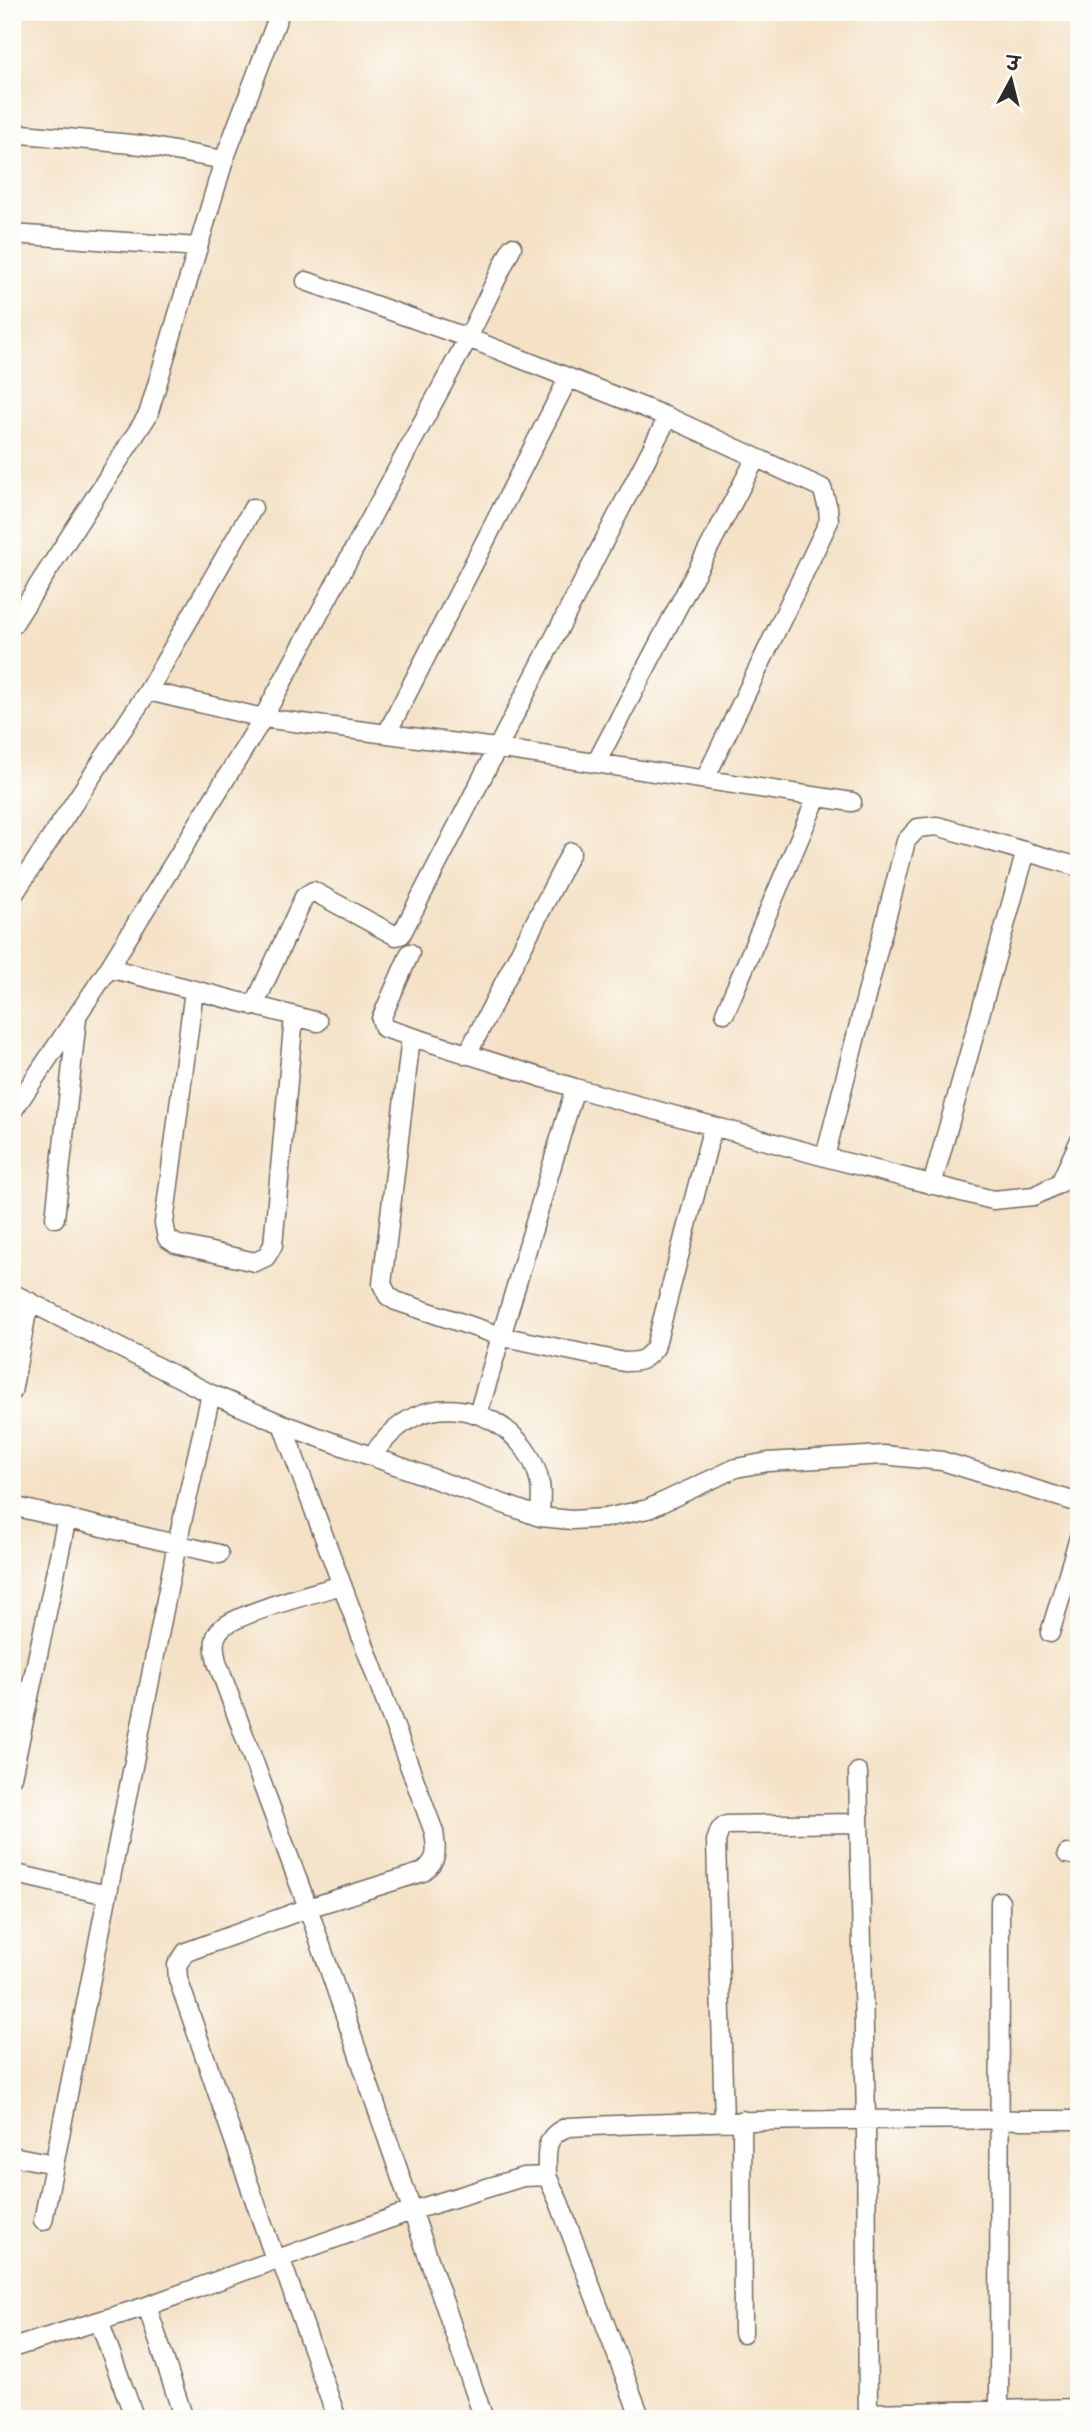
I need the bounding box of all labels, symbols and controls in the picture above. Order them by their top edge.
north arrow [976,46,1046,116]
text: उ [1003,54,1023,79]

